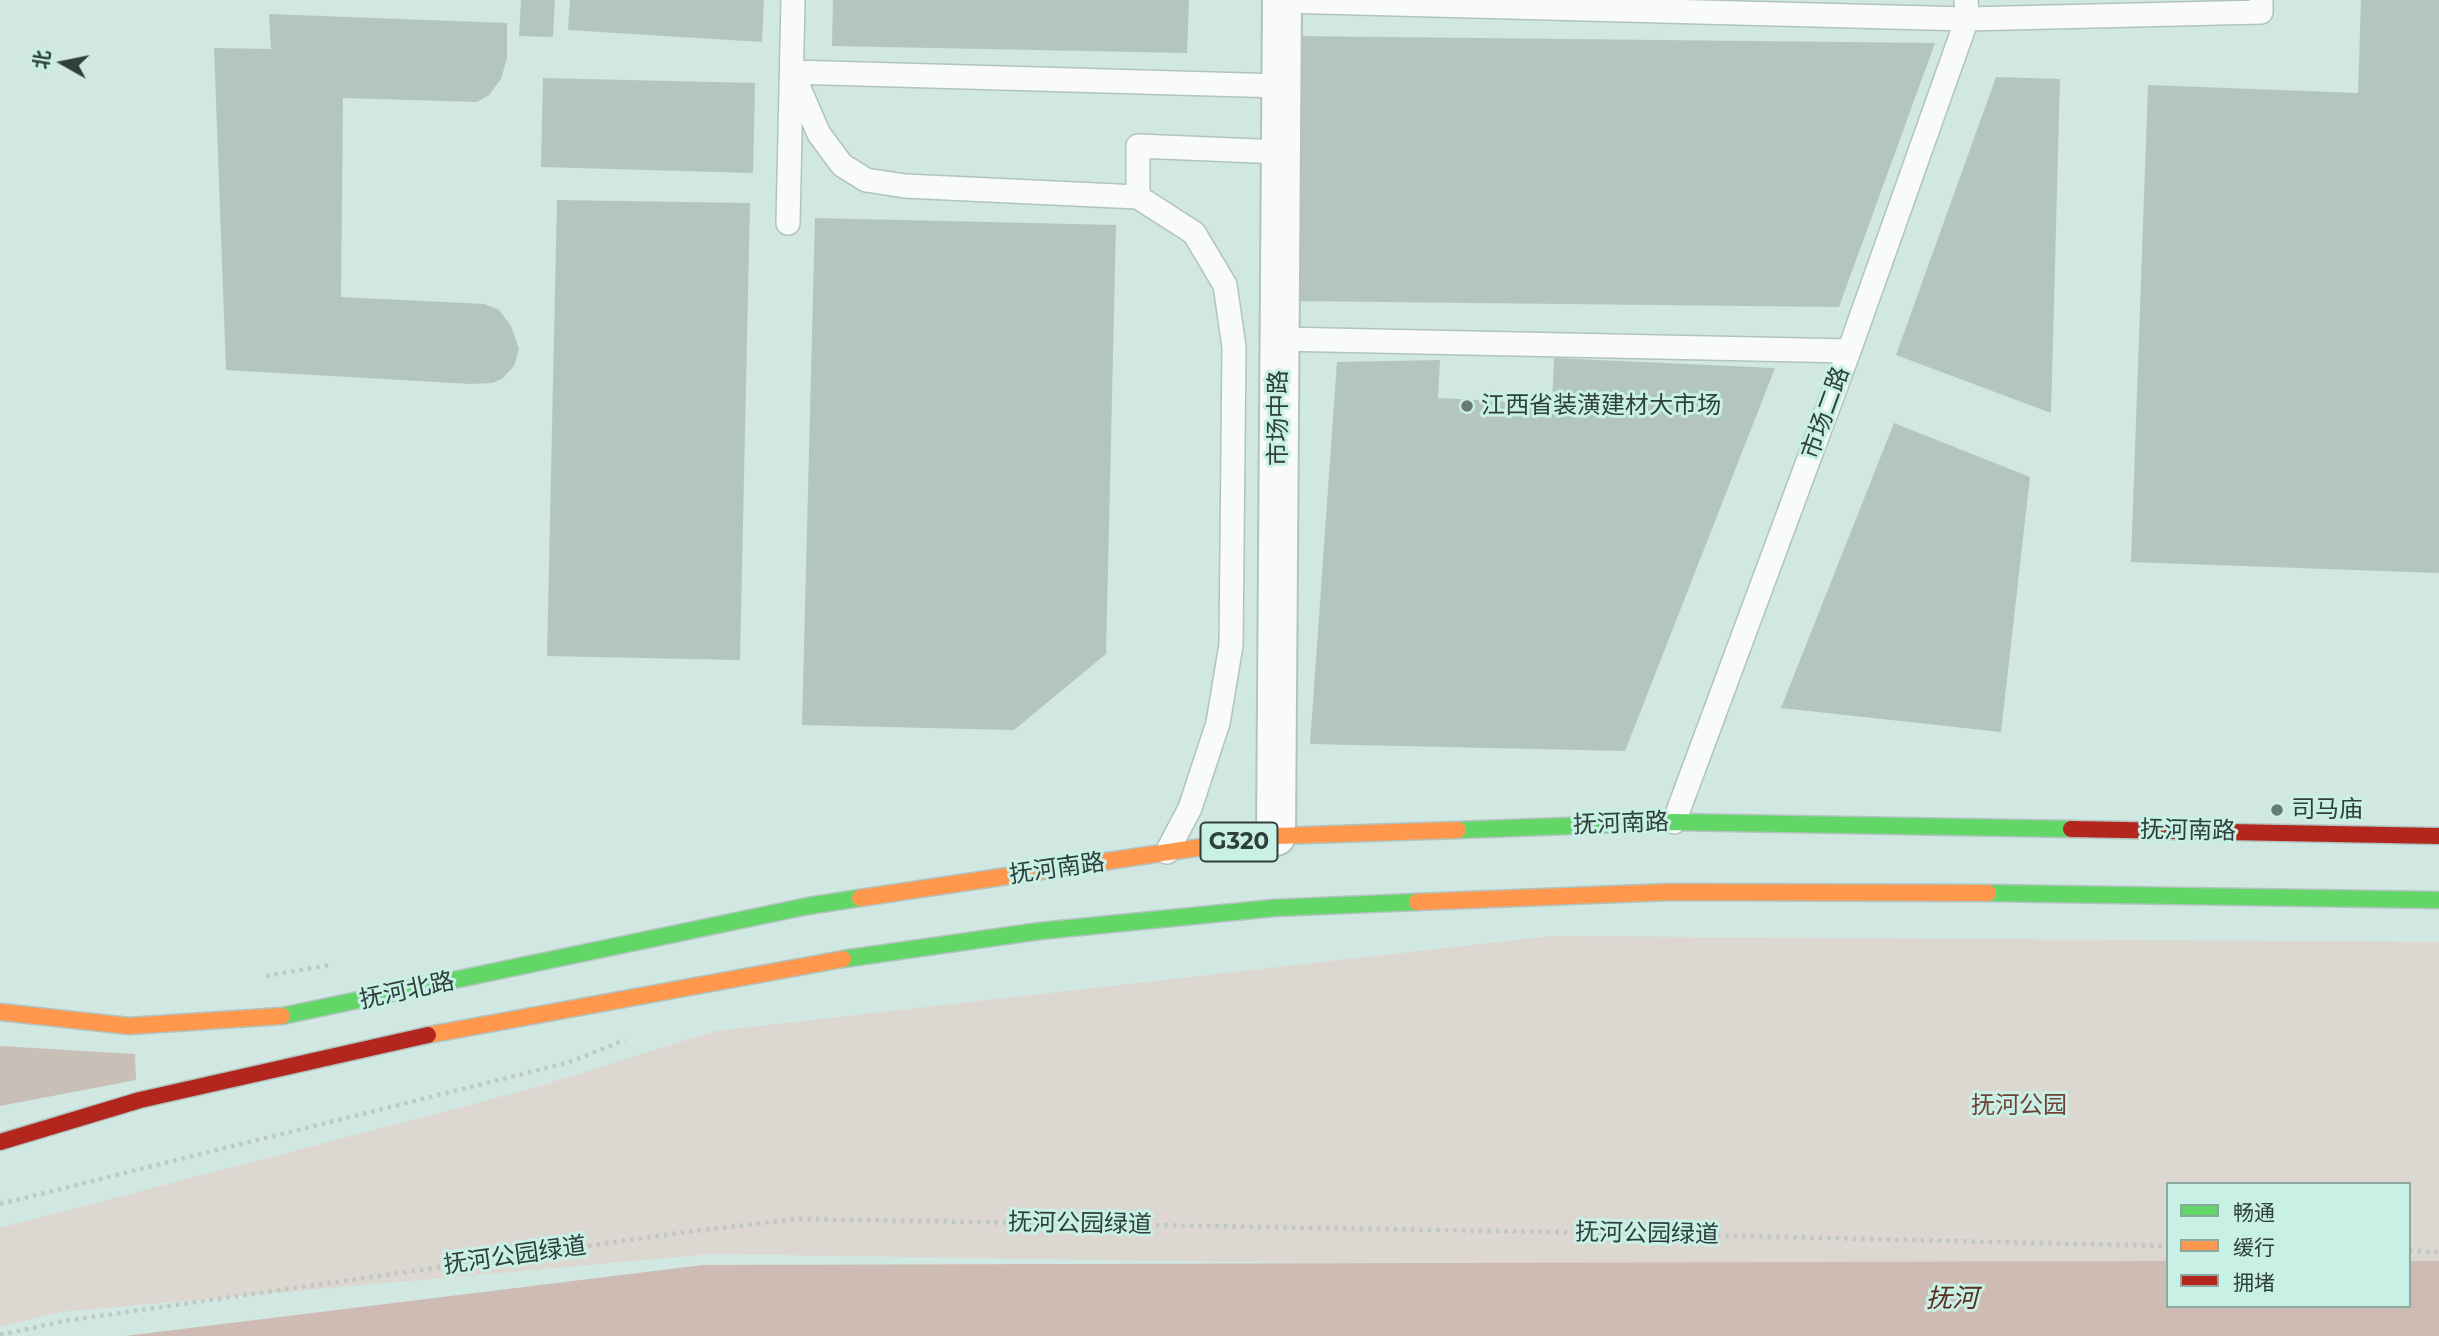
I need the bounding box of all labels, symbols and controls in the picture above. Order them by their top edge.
north arrow [28,28,98,98]
text: 北 [29,48,55,71]
street label: 市场二路 [1796,363,1856,463]
street label: 市场中路 [1265,370,1293,466]
place label: 江西省装潢建材大市场 [1481,392,1721,420]
marker: 江西省装潢建材大市场 [1459,398,1475,414]
place label: 司马庙 [2291,796,2363,824]
marker: 司马庙 [2269,802,2285,818]
street label: 抚河南路 [1573,808,1669,840]
street label: 抚河南路 [2140,816,2236,846]
road number: G320 [1200,822,1278,862]
street label: 抚河南路 [1007,848,1107,890]
street label: 抚河北路 [357,967,457,1015]
park label: 抚河公园 [1971,1092,2067,1120]
legend [2166,1182,2411,1308]
text: 畅通 [2233,1200,2275,1225]
street label: 抚河公园绿道 [1008,1208,1152,1240]
street label: 抚河公园绿道 [1575,1218,1719,1250]
street label: 抚河公园绿道 [442,1232,588,1280]
text: 缓行 [2233,1235,2275,1260]
text: 拥堵 [2233,1270,2275,1295]
water label: 抚河 [1926,1283,1978,1315]

